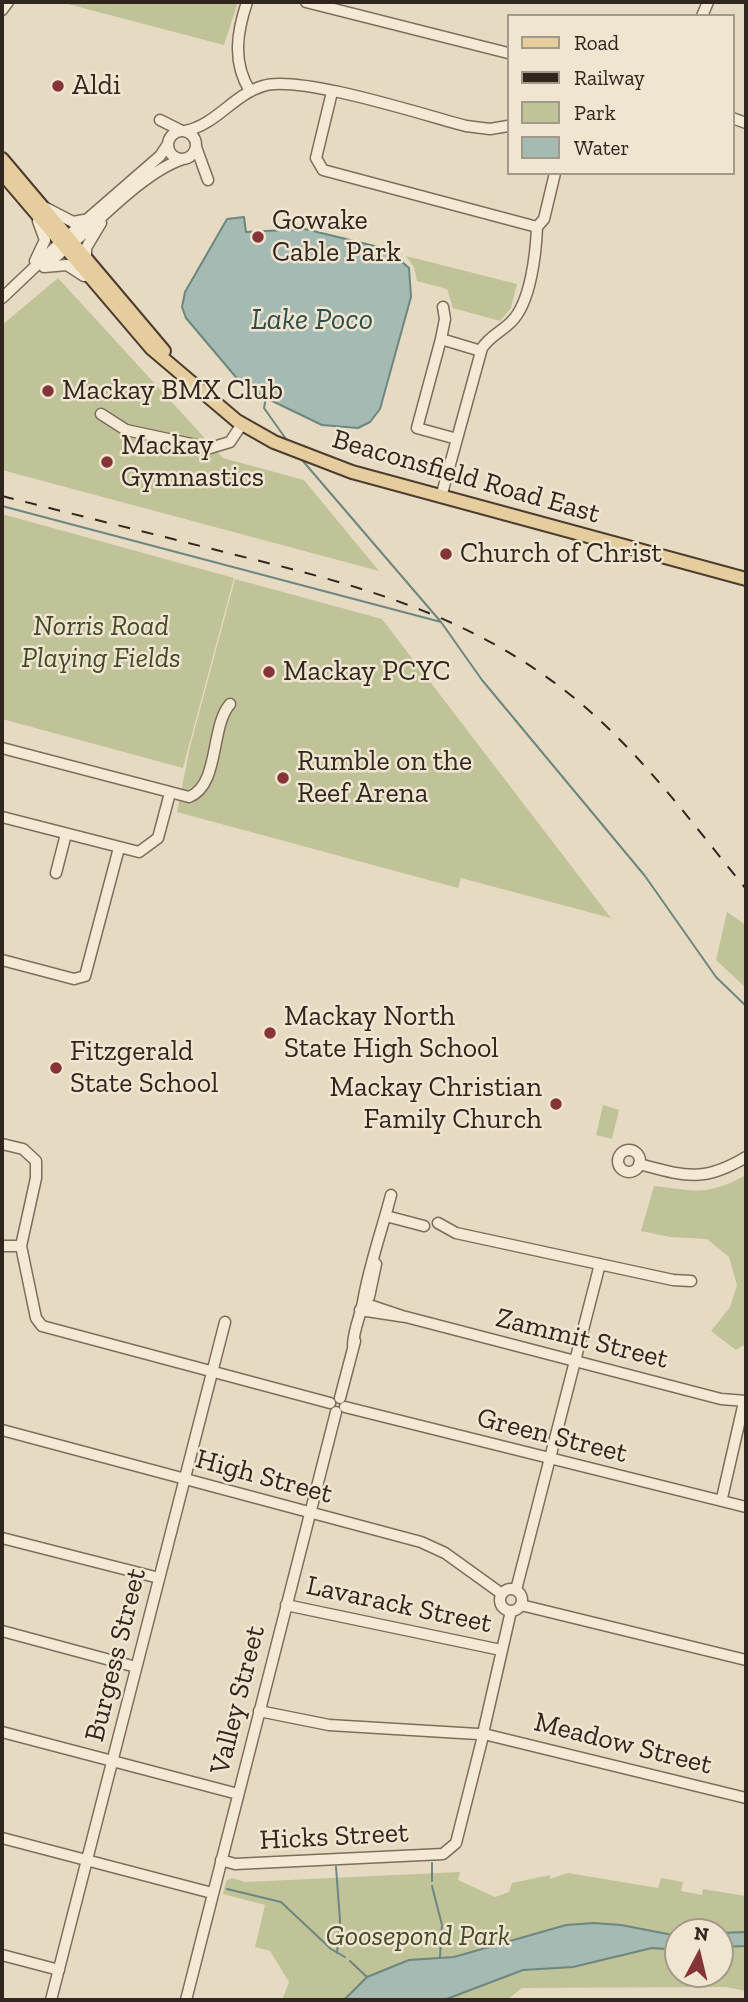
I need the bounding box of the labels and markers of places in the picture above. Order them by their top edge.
place label: Aldi [72,69,121,103]
marker: Aldi [50,78,66,94]
place label: Gowake Cable Park [272,204,401,270]
marker: Gowake Cable Park [250,229,266,245]
place label: Mackay BMX Club [62,374,283,408]
marker: Mackay BMX Club [40,383,56,399]
place label: Mackay Gymnastics [121,429,264,495]
marker: Mackay Gymnastics [99,454,115,470]
place label: Church of Christ [460,537,662,571]
marker: Church of Christ [438,546,454,562]
place label: Mackay PCYC [283,655,450,689]
marker: Mackay PCYC [261,664,277,680]
place label: Rumble on the Reef Arena [297,745,472,811]
marker: Rumble on the Reef Arena [275,770,291,786]
place label: Mackay North State High School [284,1000,499,1066]
marker: Mackay North State High School [262,1025,278,1041]
place label: Fitzgerald State School [70,1035,218,1101]
marker: Fitzgerald State School [48,1060,64,1076]
place label: Mackay Christian Family Church [330,1071,542,1137]
marker: Mackay Christian Family Church [548,1096,564,1112]

